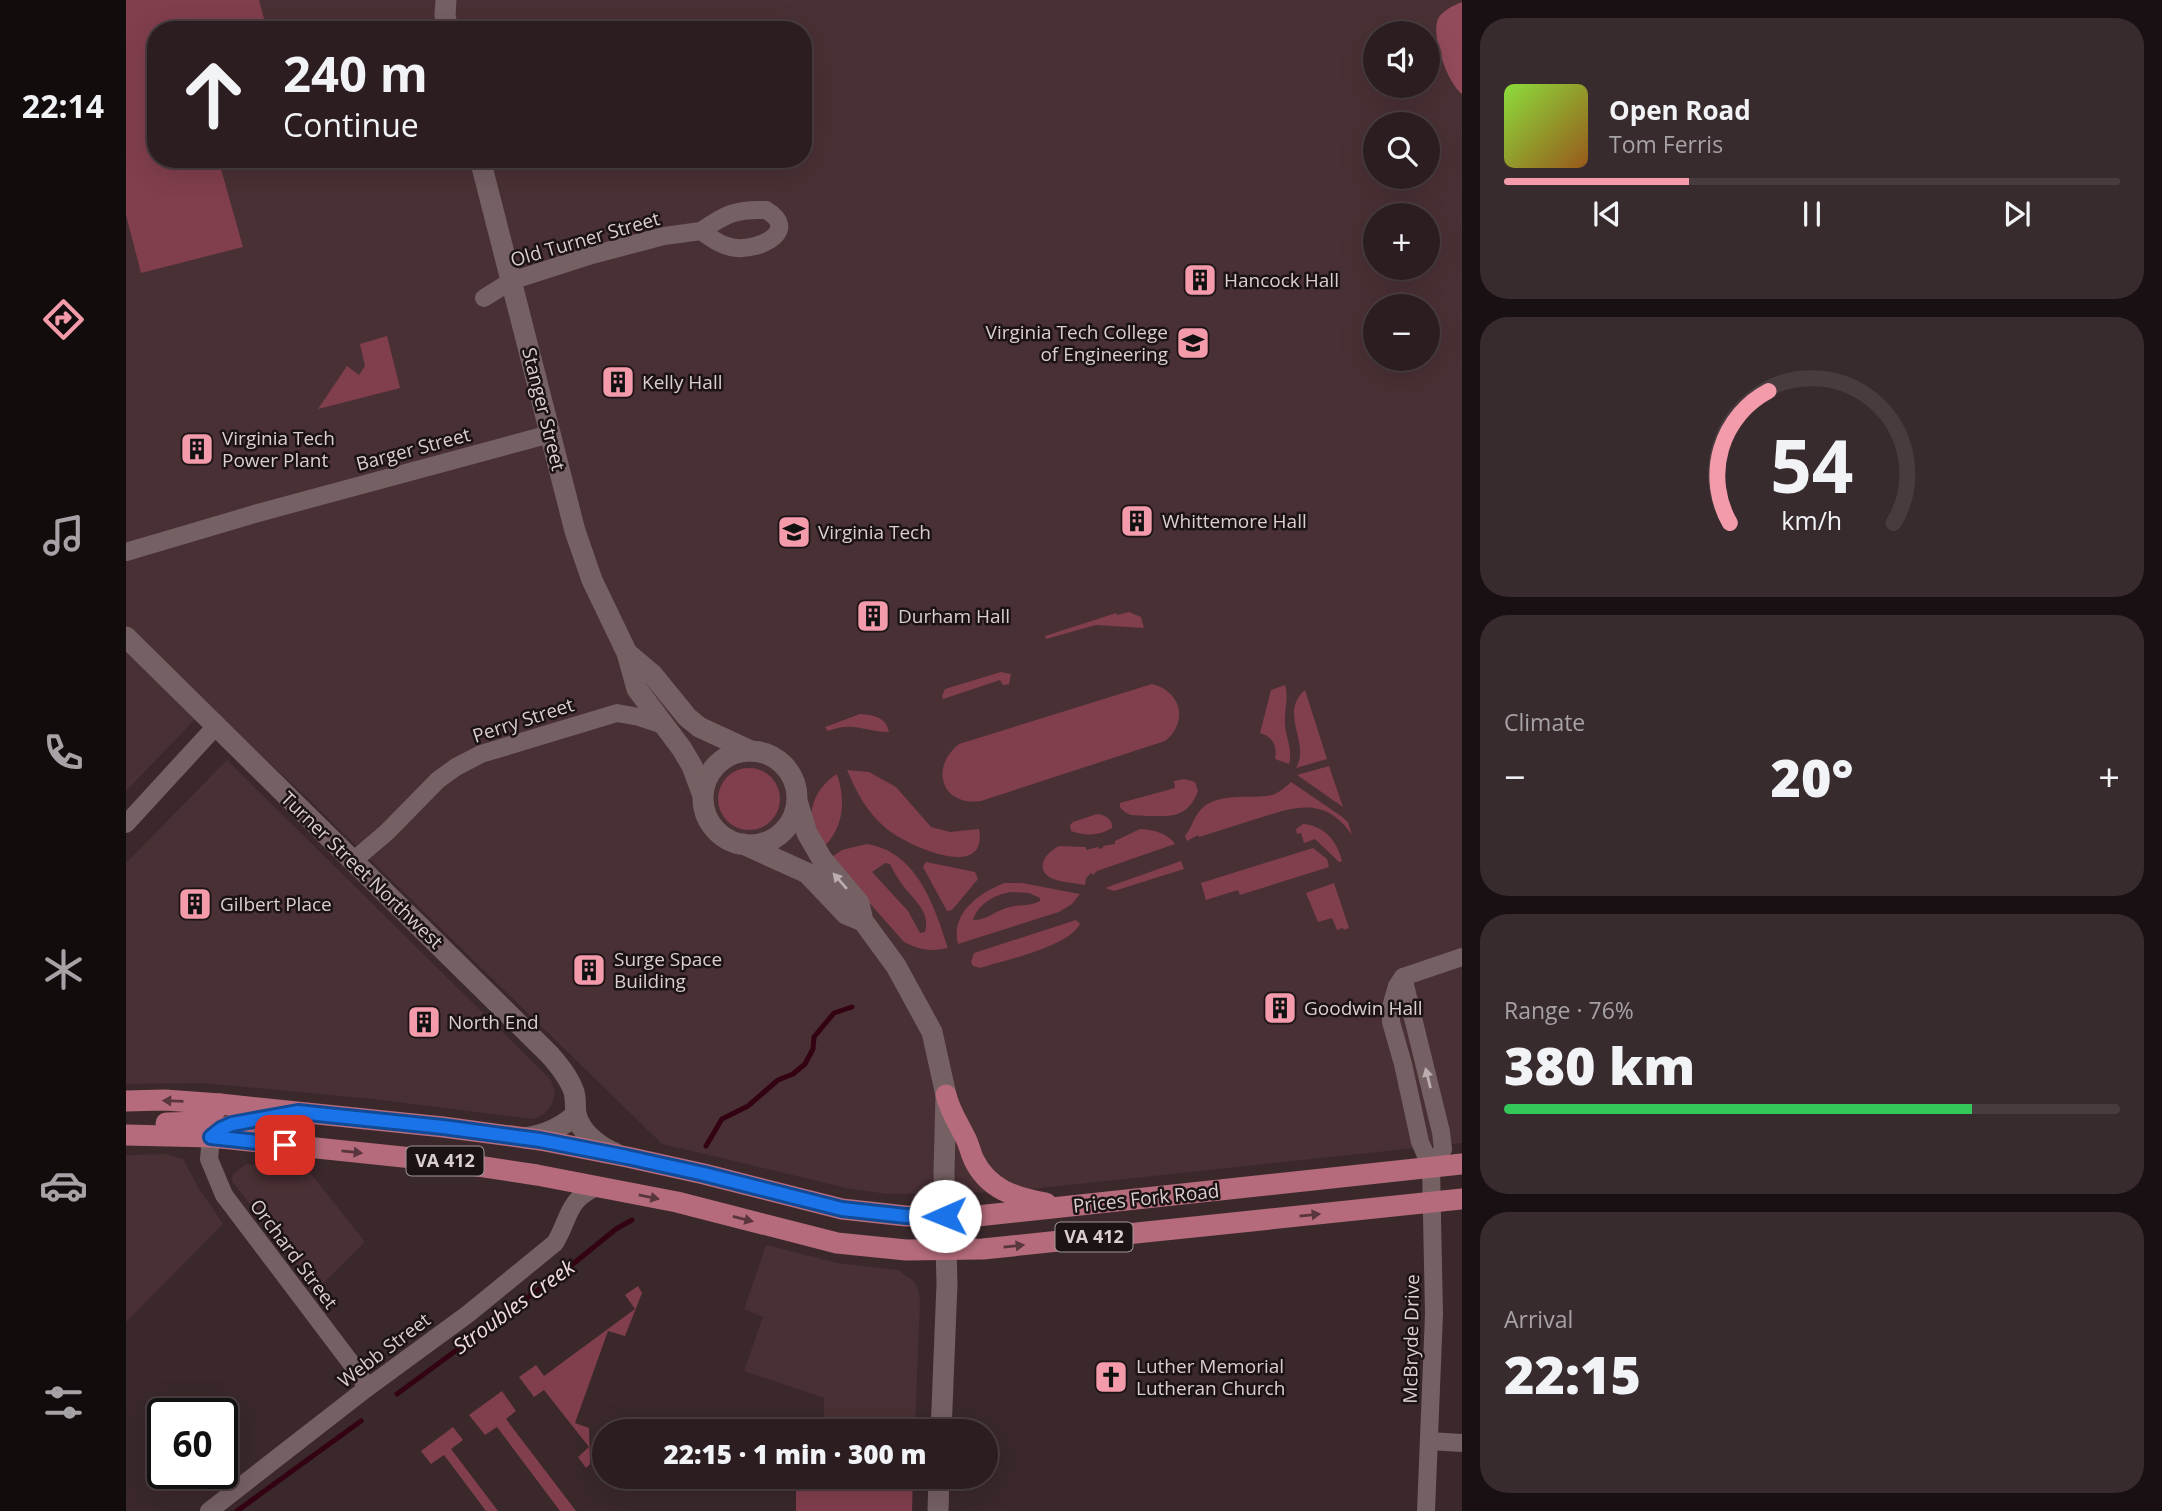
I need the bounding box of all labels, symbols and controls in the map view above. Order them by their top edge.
map controls [1363,21,1440,371]
button: sound [1363,21,1440,98]
text: 240 m [283,40,428,106]
icon: ahead [168,49,259,140]
text: 22:14 [22,84,104,127]
text: Open Road [1609,92,1751,128]
text: Continue [283,103,419,146]
button: search [1363,112,1440,189]
text: Tom Ferris [1609,128,1723,160]
icon: previous [1588,195,1626,233]
icon: pause [1793,195,1831,233]
icon: next [1998,195,2036,233]
button: + [1363,203,1440,280]
street label: Old Turner Street [507,205,663,273]
building icon: Hancock Hall [1181,261,1219,299]
place label: Hancock Hall [1224,267,1339,293]
button: − [1363,294,1440,371]
icon: directions [39,295,88,344]
place label: Virginia Tech College of Engineering [986,319,1168,367]
school or university icon: Virginia Tech College of Engineering [1174,324,1212,362]
street label: Stanger Street [516,345,572,474]
building icon: Kelly Hall [599,363,637,401]
place label: Kelly Hall [642,369,723,395]
text: 54 [1770,415,1854,514]
street label: Barger Street [353,421,473,477]
place label: Virginia Tech Power Plant [222,425,335,473]
building icon: Virginia Tech Power Plant [178,430,216,468]
building icon: Whittemore Hall [1118,502,1156,540]
text: km/h [1782,503,1842,537]
place label: Whittemore Hall [1162,508,1307,534]
icon: music [39,511,88,560]
school or university icon: Virginia Tech [775,513,813,551]
place label: Virginia Tech [818,519,931,545]
building icon: Durham Hall [854,597,892,635]
place label: Durham Hall [898,603,1010,629]
street label: Perry Street [469,691,577,749]
text: Climate [1504,706,1585,738]
icon: phone [39,728,88,777]
text: 20° [1771,741,1853,812]
text: − [1504,750,1526,802]
text: + [2098,750,2120,802]
street label: Turner Street Northwest [275,786,449,955]
one-way arrow [833,872,848,890]
building icon: Gilbert Place [176,885,214,923]
place label: Gilbert Place [220,891,332,917]
icon: climate [39,945,88,994]
place label: Surge Space Building [614,946,722,994]
building icon: Surge Space Building [570,951,608,989]
building icon: Goodwin Hall [1261,989,1299,1027]
text: Range · 76% [1504,994,1634,1026]
place label: Goodwin Hall [1304,995,1423,1021]
building icon: North End [405,1003,443,1041]
place label: North End [448,1009,539,1035]
text: 380 km [1504,1029,1695,1100]
one-way arrow [1422,1067,1433,1089]
one-way arrow [162,1095,184,1106]
pin [255,1115,315,1175]
icon: arrive [266,1126,304,1164]
one-way arrow [341,1146,363,1157]
road number: VA 412 [406,1146,484,1176]
icon: car [39,1161,88,1210]
street label: Prices Fork Road [1072,1177,1220,1219]
position arrow [908,1179,982,1253]
one-way arrow [638,1191,660,1202]
street label: Orchard Street [244,1194,344,1314]
one-way arrow [1299,1209,1321,1220]
one-way arrow [732,1214,754,1225]
road number: VA 412 [1056,1222,1132,1252]
one-way arrow [1003,1240,1025,1251]
water label: Stroubles Creek [447,1252,580,1360]
street label: McBryde Drive [1397,1274,1425,1404]
text: Arrival [1504,1303,1573,1335]
street label: Webb Street [332,1307,436,1393]
text: 22:15 [1504,1338,1641,1409]
place label: Luther Memorial Lutheran Church [1136,1353,1285,1401]
church icon: Luther Memorial Lutheran Church [1092,1358,1130,1396]
icon: filters [39,1378,88,1427]
speed limit sign: 60 [147,1398,238,1489]
text: 22:15 · 1 min · 300 m [664,1436,926,1472]

